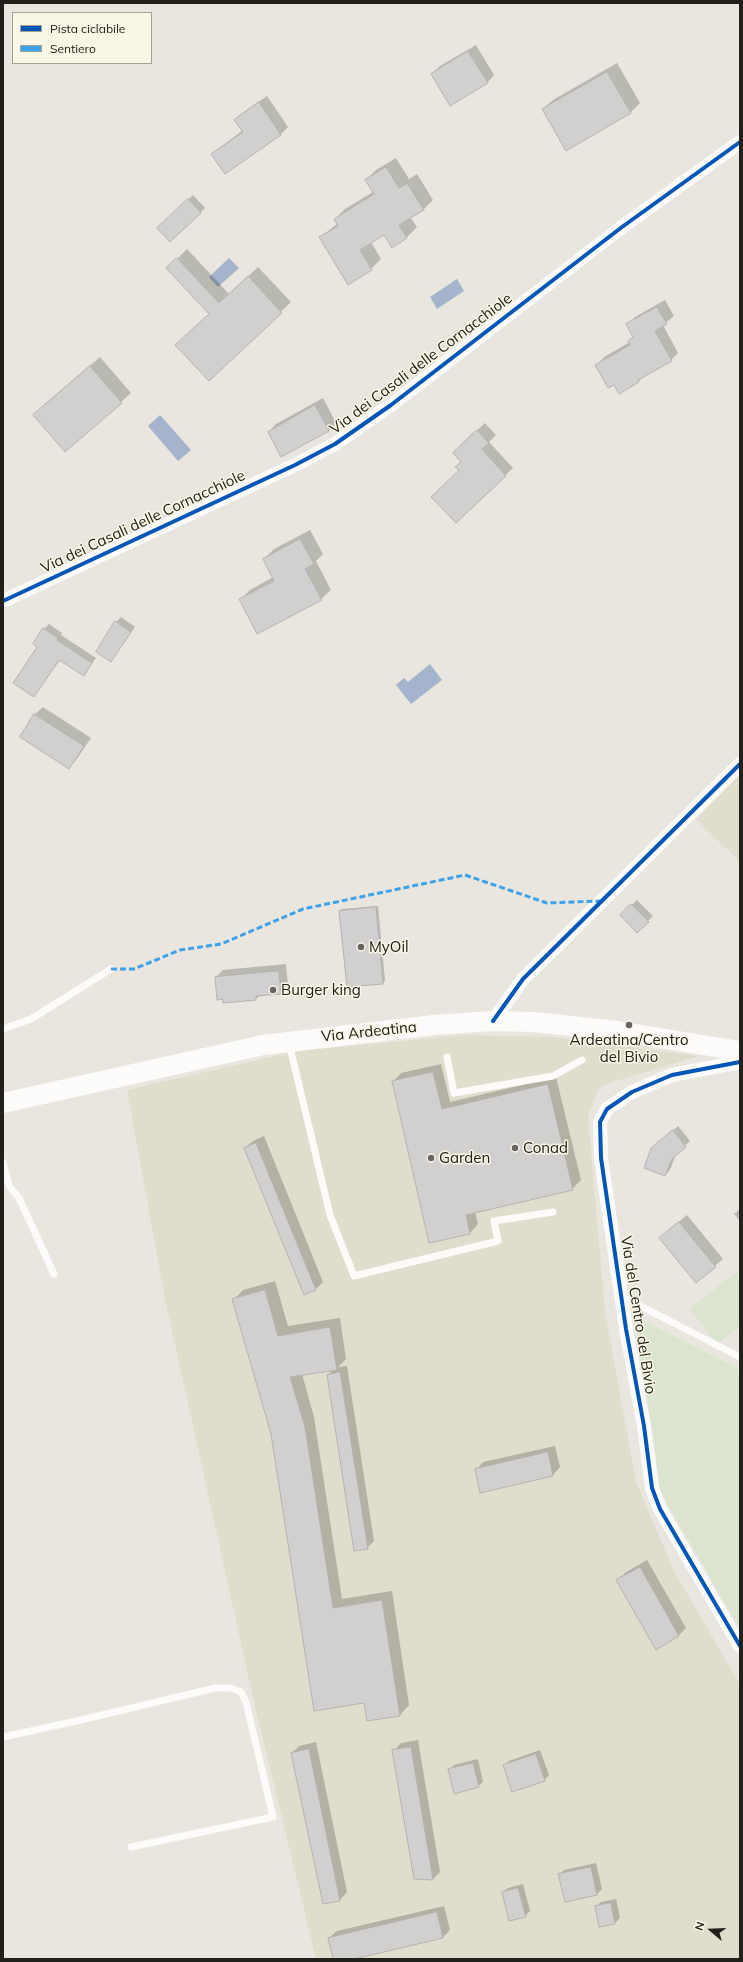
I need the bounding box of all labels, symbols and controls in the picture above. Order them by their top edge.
legend [12,12,152,64]
text: Pista ciclabile [50,21,125,36]
text: Sentiero [50,41,96,56]
street label: Via dei Casali delle Cornacchiole [326,290,516,438]
street label: Via dei Casali delle Cornacchiole [38,467,248,577]
place label: MyOil [369,938,409,956]
marker: MyOil [356,942,366,952]
place label: Burger king [281,981,361,999]
marker: Burger king [268,985,278,995]
street label: Via Ardeatina [320,1018,418,1046]
marker: Ardeatina/Centro del Bivio [624,1020,634,1030]
place label: Ardeatina/Centro del Bivio [569,1031,689,1066]
place label: Conad [523,1139,568,1157]
marker: Conad [510,1143,520,1153]
place label: Garden [439,1149,490,1167]
marker: Garden [426,1153,436,1163]
street label: Via del Centro del Bivio [617,1235,659,1395]
north arrow [691,1910,731,1950]
text: N [692,1920,708,1932]

